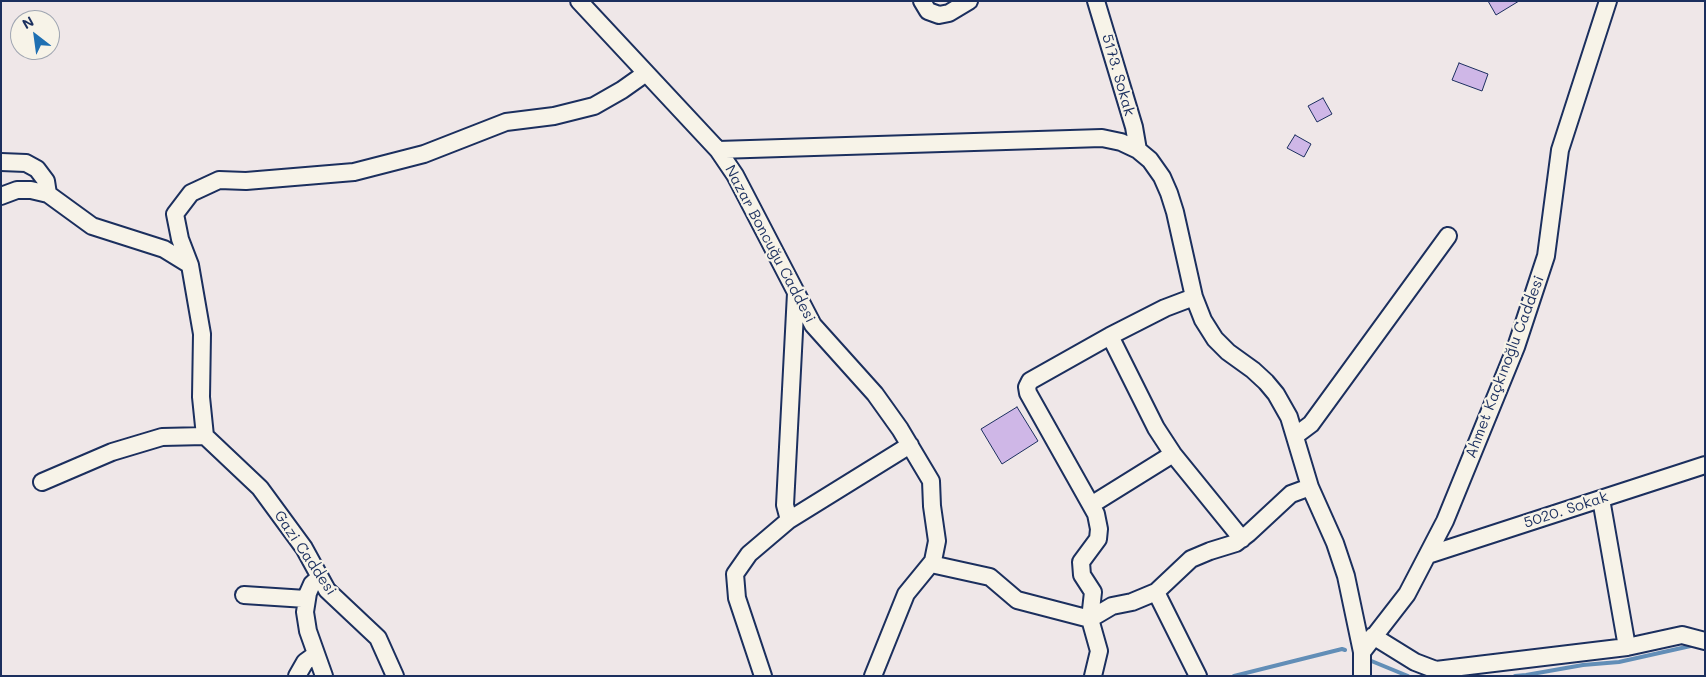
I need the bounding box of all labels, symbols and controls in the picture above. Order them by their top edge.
north arrow [10,10,60,60]
text: N [18,12,37,33]
street label: 5173. Sokak [1098,32,1138,118]
street label: Nazar Boncuğu Caddesi [721,162,819,326]
street label: Ahmet Kaçkınoğlu Caddesi [1462,273,1548,461]
street label: 5020. Sokak [1522,488,1610,532]
street label: Gazi Caddesi [270,507,340,599]

